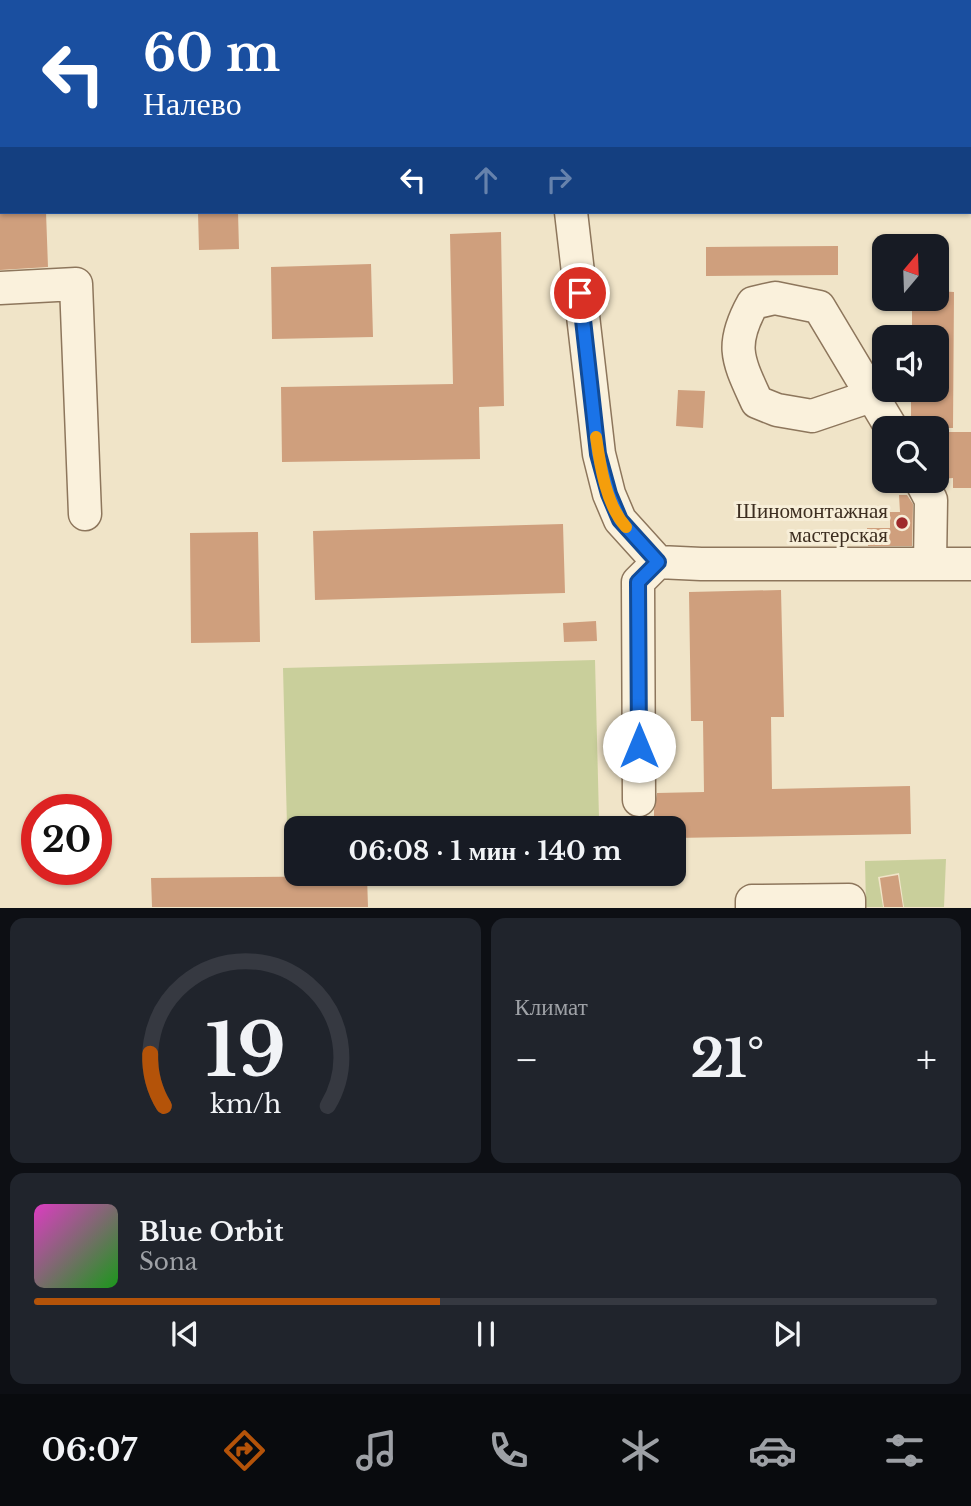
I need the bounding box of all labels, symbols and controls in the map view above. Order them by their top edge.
text: 60 m [143,23,280,84]
icon: left [28,28,119,119]
text: Налево [143,84,242,124]
icon: left [394,161,432,199]
icon: ahead [467,161,505,199]
icon: right [540,161,578,199]
north arrow [872,234,948,312]
map controls [872,234,949,493]
pin [550,263,610,323]
icon: arrive [561,274,599,312]
button: sound [872,325,949,402]
button: search [872,416,949,493]
place label: Шиномонтажная мастерская [736,498,888,548]
marker: Шиномонтажная мастерская [894,515,910,531]
position arrow [602,709,676,783]
speed limit sign: 20 [21,794,112,885]
text: 06:08 · 1 мин · 140 m [349,835,621,867]
text: Климат [515,993,588,1021]
text: 19 [205,1006,286,1097]
text: 21° [690,1027,764,1091]
text: − [515,1036,539,1083]
text: + [916,1036,937,1083]
text: km/h [210,1089,281,1120]
text: Blue Orbit [139,1216,284,1248]
text: Sona [139,1248,197,1276]
icon: previous [166,1315,204,1353]
icon: pause [467,1315,505,1353]
icon: next [768,1315,806,1353]
icon: directions [220,1426,269,1475]
icon: music [352,1426,401,1475]
icon: phone [484,1426,533,1475]
icon: climate [616,1426,665,1475]
icon: car [748,1426,797,1475]
icon: filters [880,1426,929,1475]
text: 06:07 [42,1430,137,1470]

